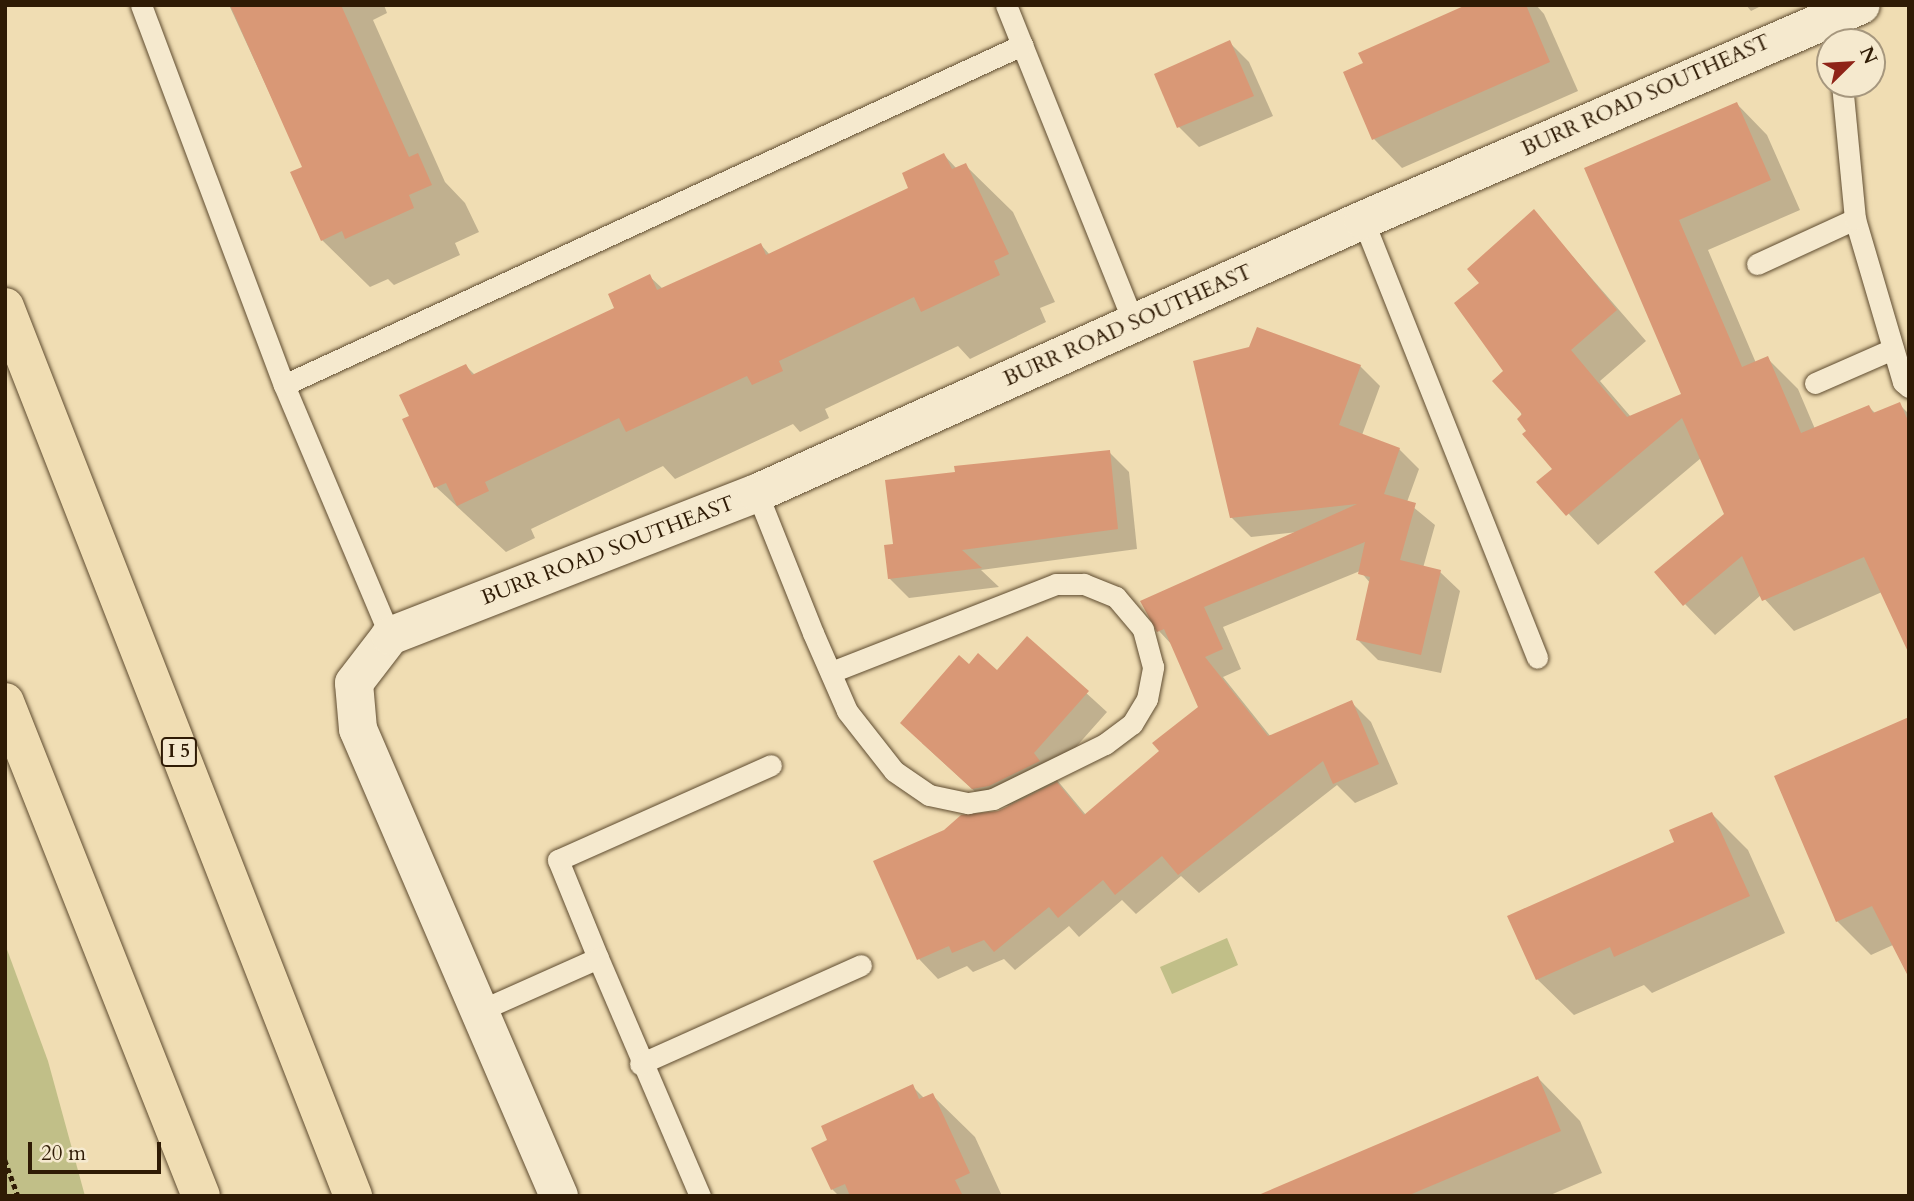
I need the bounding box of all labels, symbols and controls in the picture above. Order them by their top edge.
north arrow [1816,28,1886,98]
street label: BURR ROAD SOUTHEAST [1518,30,1774,162]
text: N [1853,42,1884,68]
street label: BURR ROAD SOUTHEAST [1000,260,1256,392]
street label: BURR ROAD SOUTHEAST [478,491,738,611]
road number: I 5 [160,736,198,768]
scale bar [32,1128,164,1172]
text: 20 m [41,1139,86,1168]

